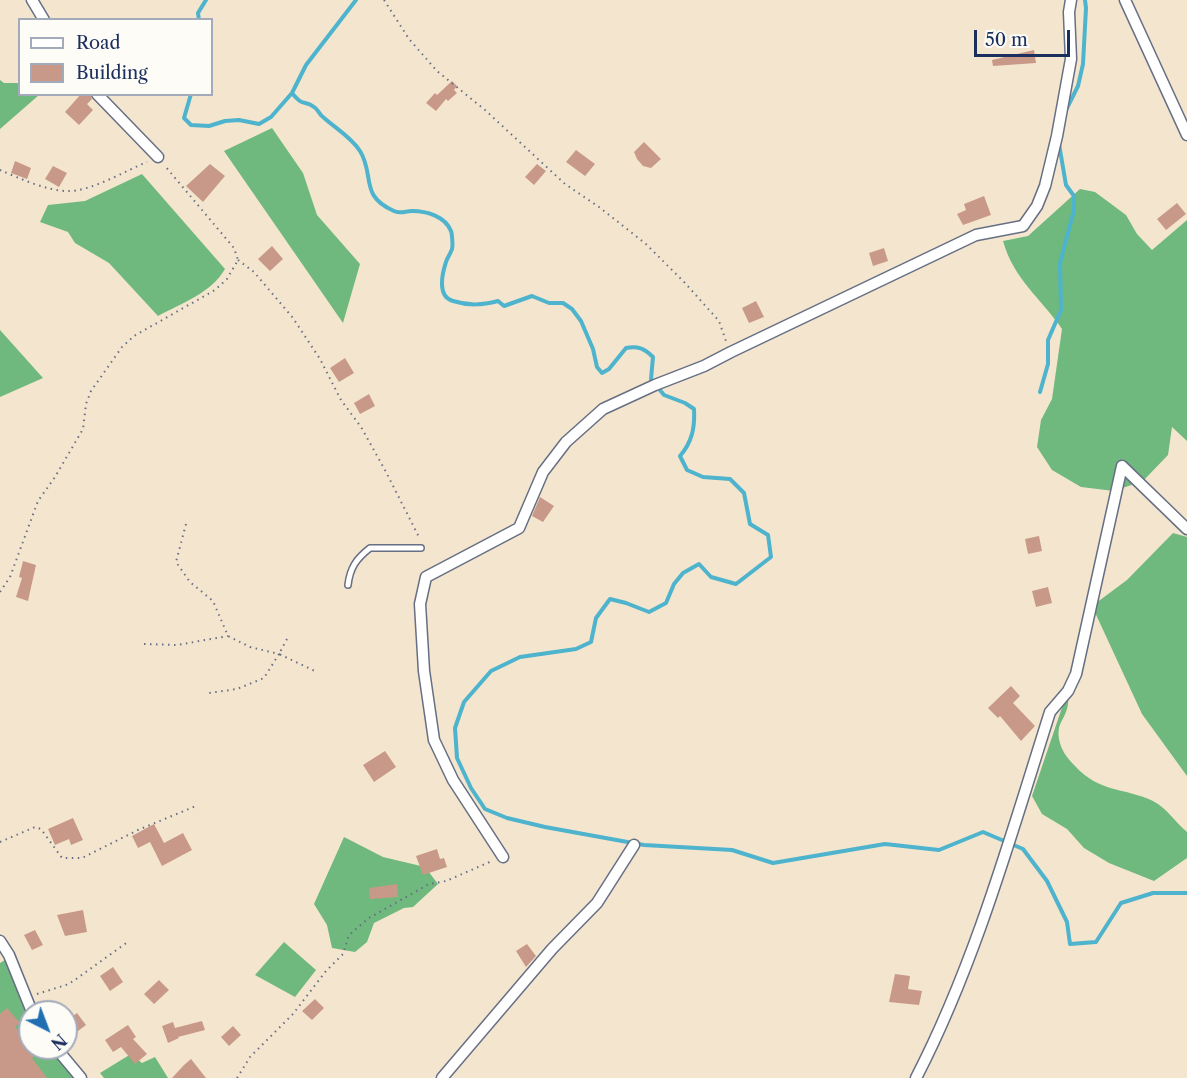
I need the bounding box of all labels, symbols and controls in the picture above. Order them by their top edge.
legend [18,18,213,96]
scale bar [977,18,1073,56]
text: 50 m [985,29,1028,51]
text: Road [76,32,121,54]
text: Building [76,62,148,84]
north arrow [18,1000,78,1060]
text: N [47,1030,71,1054]

